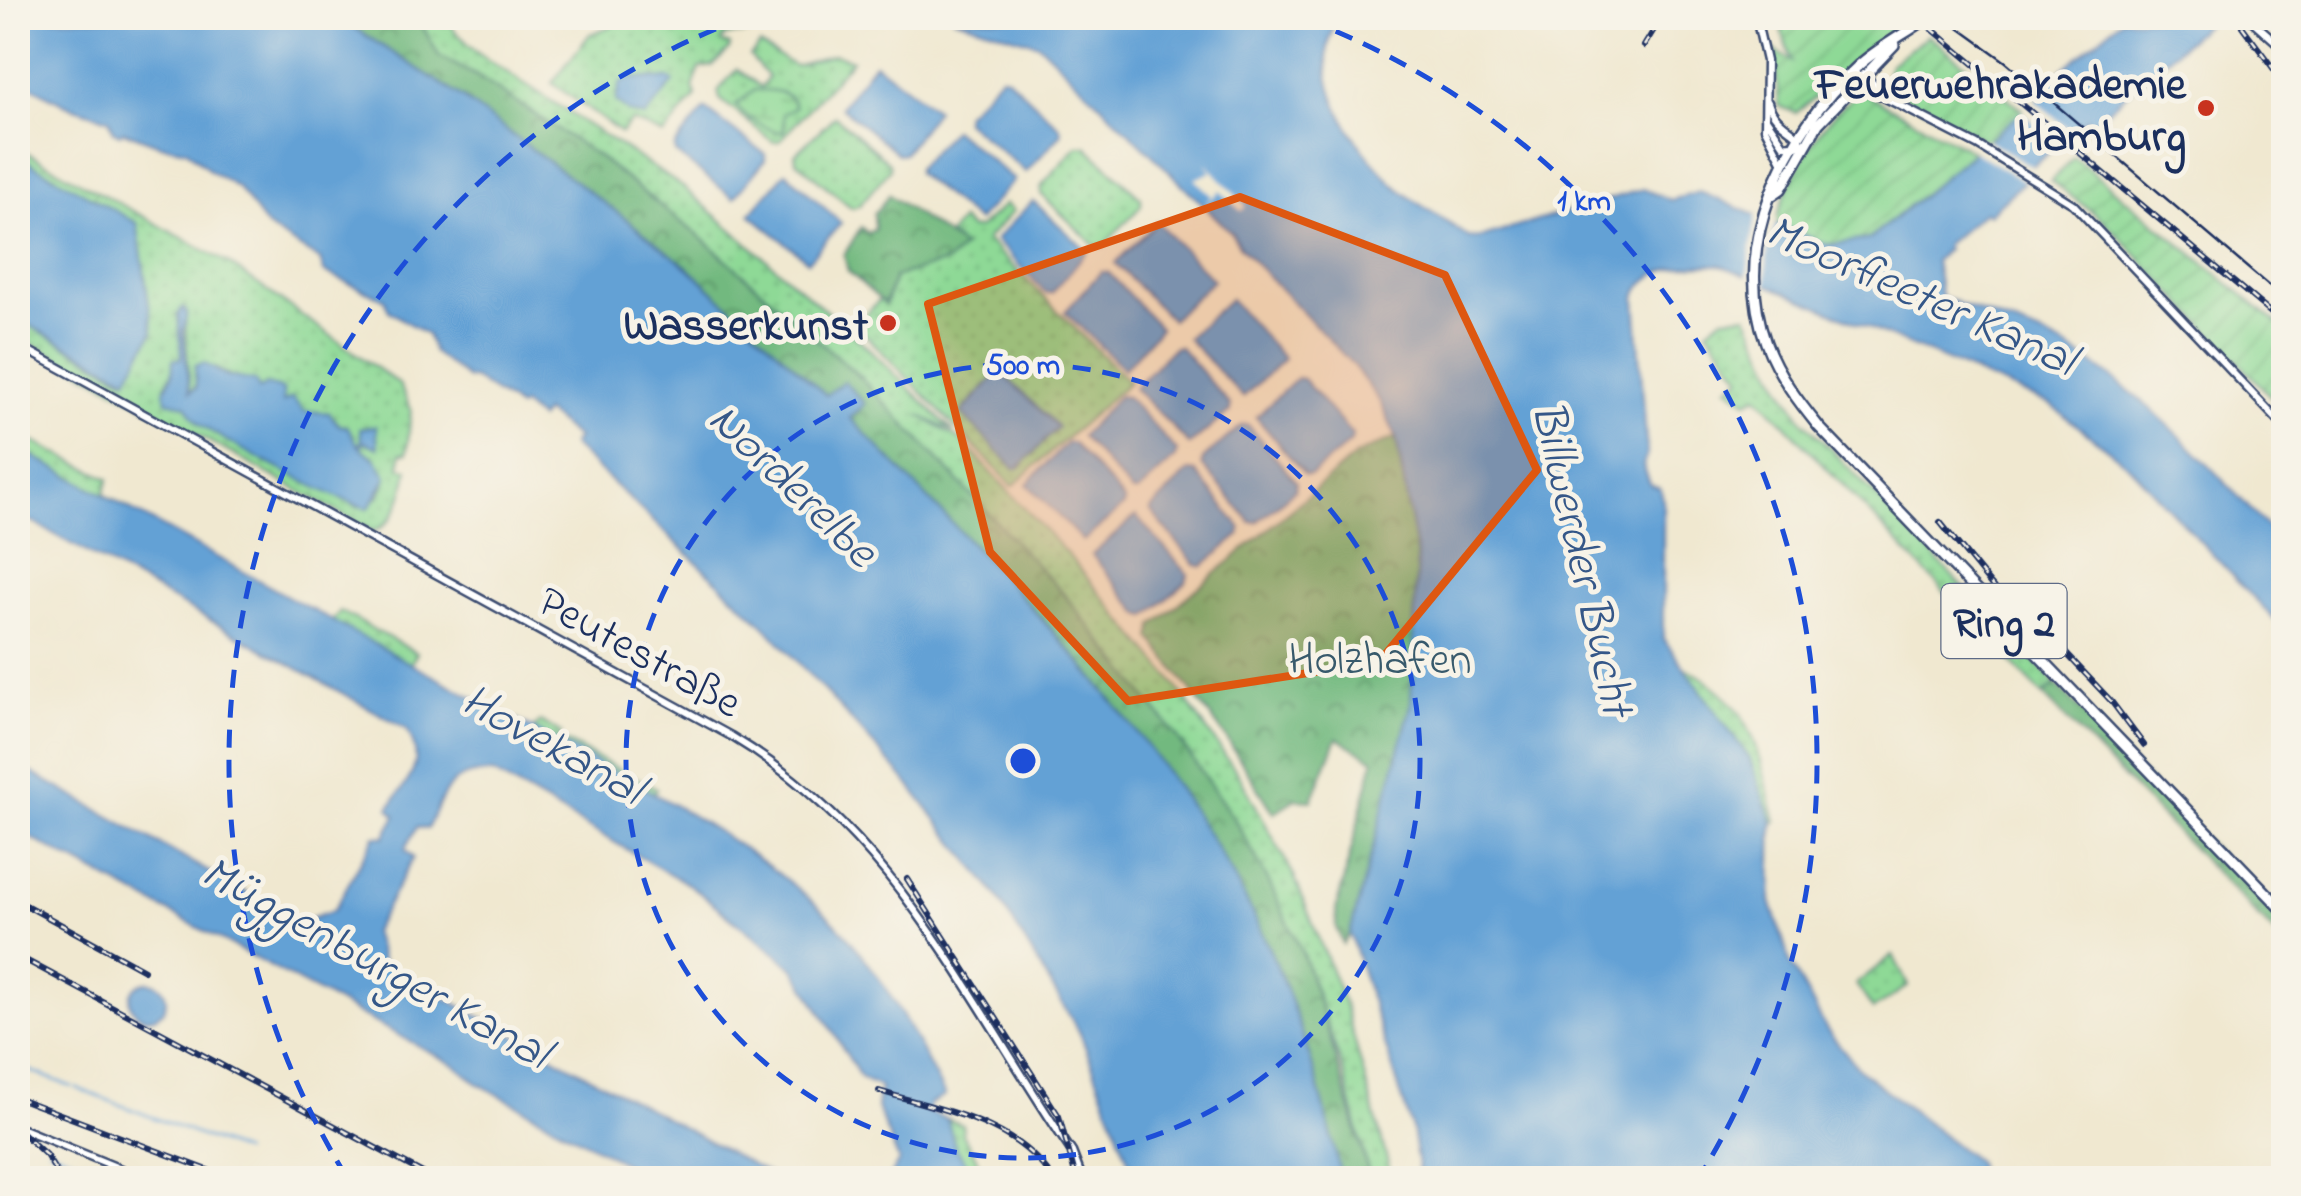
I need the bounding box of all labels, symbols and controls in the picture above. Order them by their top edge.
place label: Feuerwehrakademie Hamburg [1813,54,2188,174]
marker: Feuerwehrakademie Hamburg [2195,97,2217,119]
text: 1 km [1557,181,1611,225]
water label: Moorfleeter Kanal [1754,198,2091,399]
place label: Wasserkunst [623,295,869,361]
marker: Wasserkunst [877,312,899,334]
text: 500 m [986,345,1060,389]
water label: Norderelbe [691,388,894,587]
water label: Billwerder Bucht [1510,395,1651,727]
street label: Peutestraße [524,571,753,738]
road number: Ring 2 [1942,584,2066,658]
park label: Holzhafen [1288,629,1472,695]
water label: Hovekanal [448,668,660,828]
centre of rings [1005,743,1041,779]
water label: Müggenburger Kanal [187,839,566,1093]

